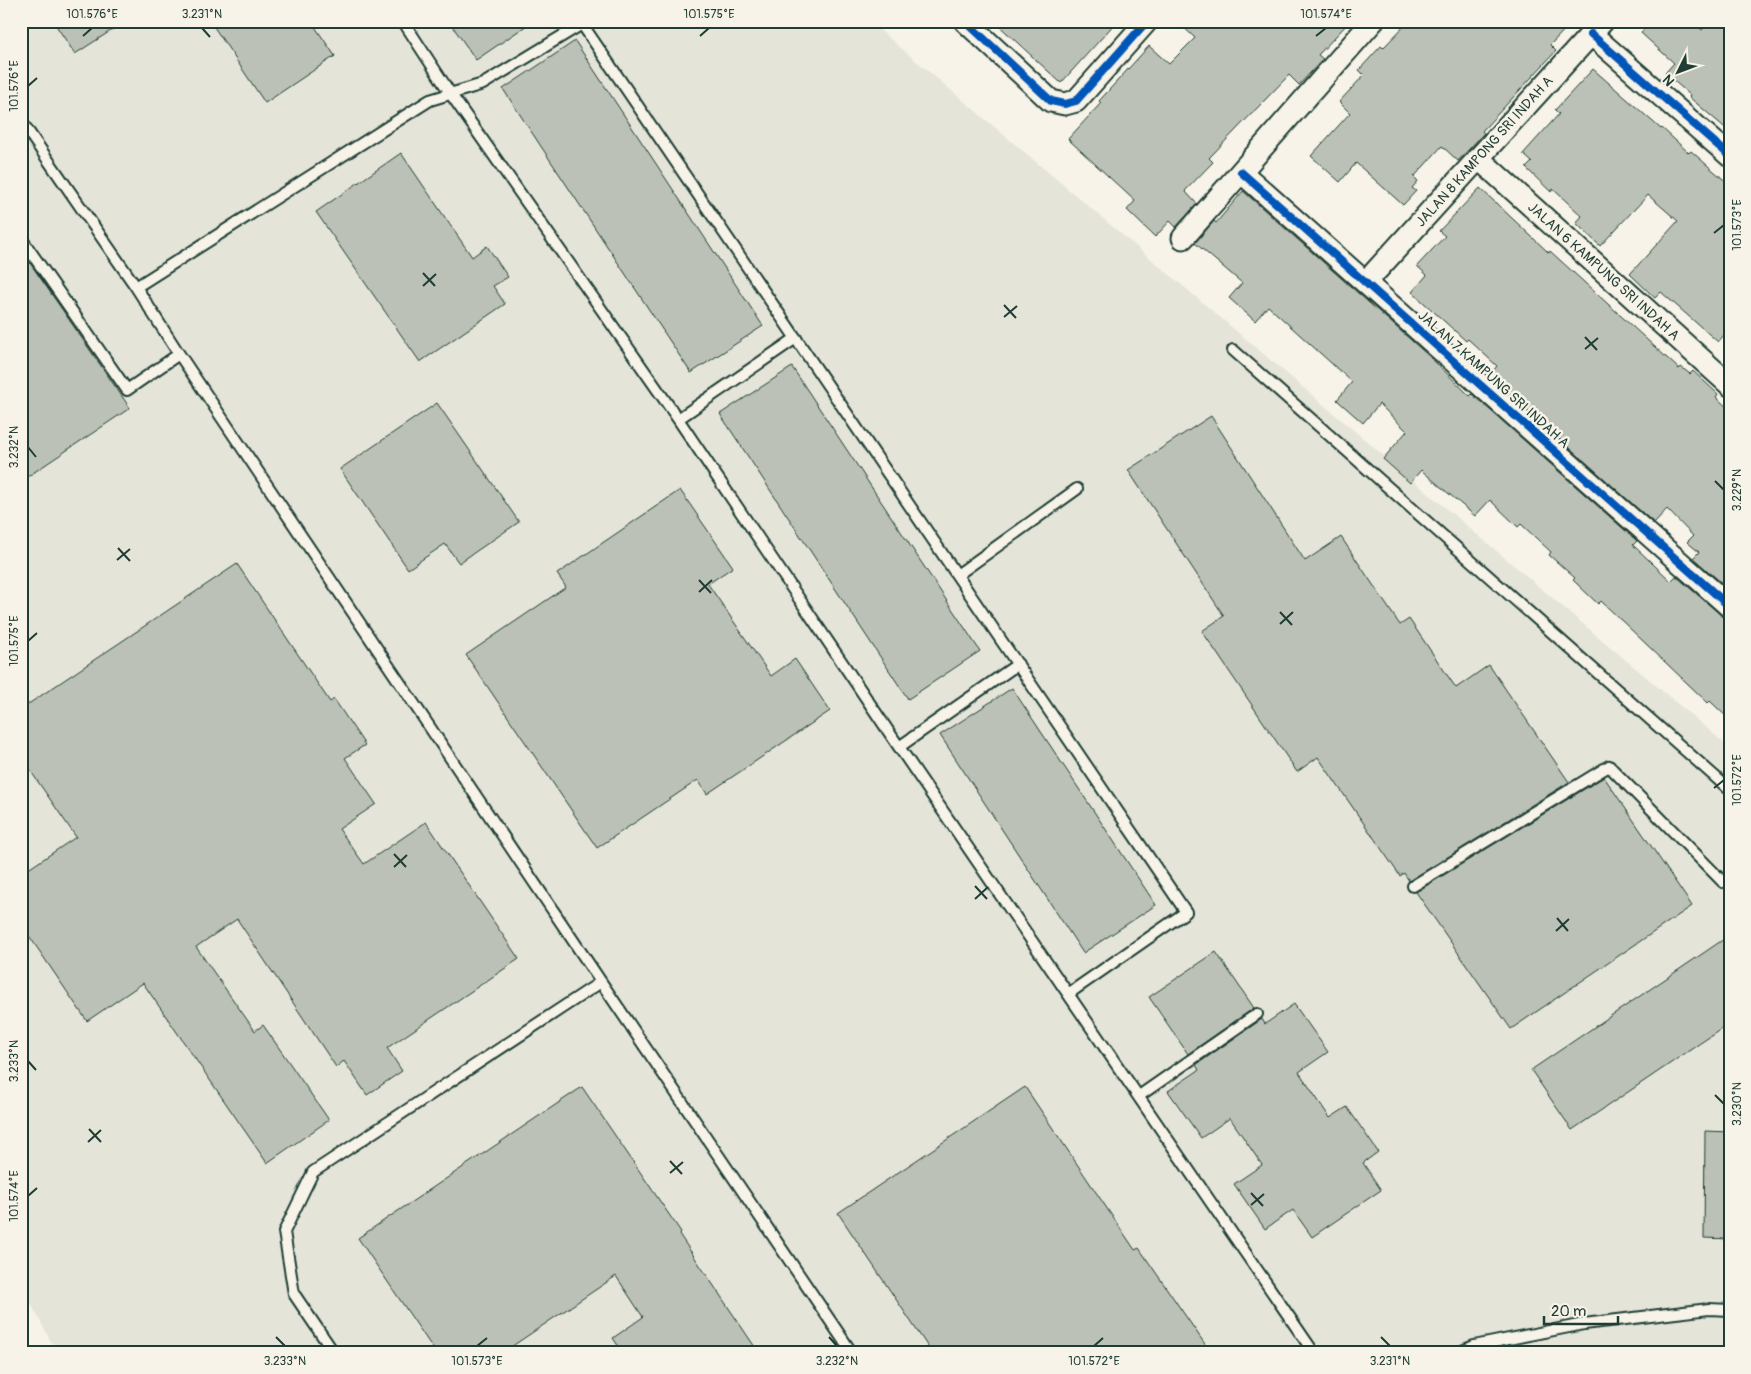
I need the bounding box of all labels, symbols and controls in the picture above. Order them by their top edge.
text: 101.576°E [66,7,118,22]
text: 3.231°N [182,7,222,22]
text: 101.575°E [683,7,735,22]
text: 101.574°E [1300,7,1352,22]
north arrow [1654,48,1704,98]
text: 101.576°E [7,60,22,112]
text: N [1659,71,1678,90]
street label: JALAN 8 KAMPONG SRI INDAH A [1412,72,1557,230]
street label: JALAN 6 KAMPUNG SRI INDAH A [1524,199,1683,344]
text: 101.573°E [1730,199,1745,251]
street label: JALAN 7 KAMPUNG SRI INDAH A [1415,307,1573,452]
text: 3.232°N [7,426,22,468]
text: 3.229°N [1730,469,1745,511]
text: 101.575°E [7,615,22,667]
text: 101.572°E [1730,754,1745,806]
text: 3.233°N [7,1040,22,1082]
text: 3.230°N [1730,1082,1745,1126]
text: 101.574°E [7,1170,22,1222]
scale bar [1544,1294,1617,1326]
text: 20 m [1551,1302,1586,1321]
text: 3.233°N [264,1354,306,1369]
text: 101.573°E [451,1354,503,1369]
text: 3.232°N [816,1354,858,1369]
text: 101.572°E [1068,1354,1120,1369]
text: 3.231°N [1370,1354,1410,1369]

